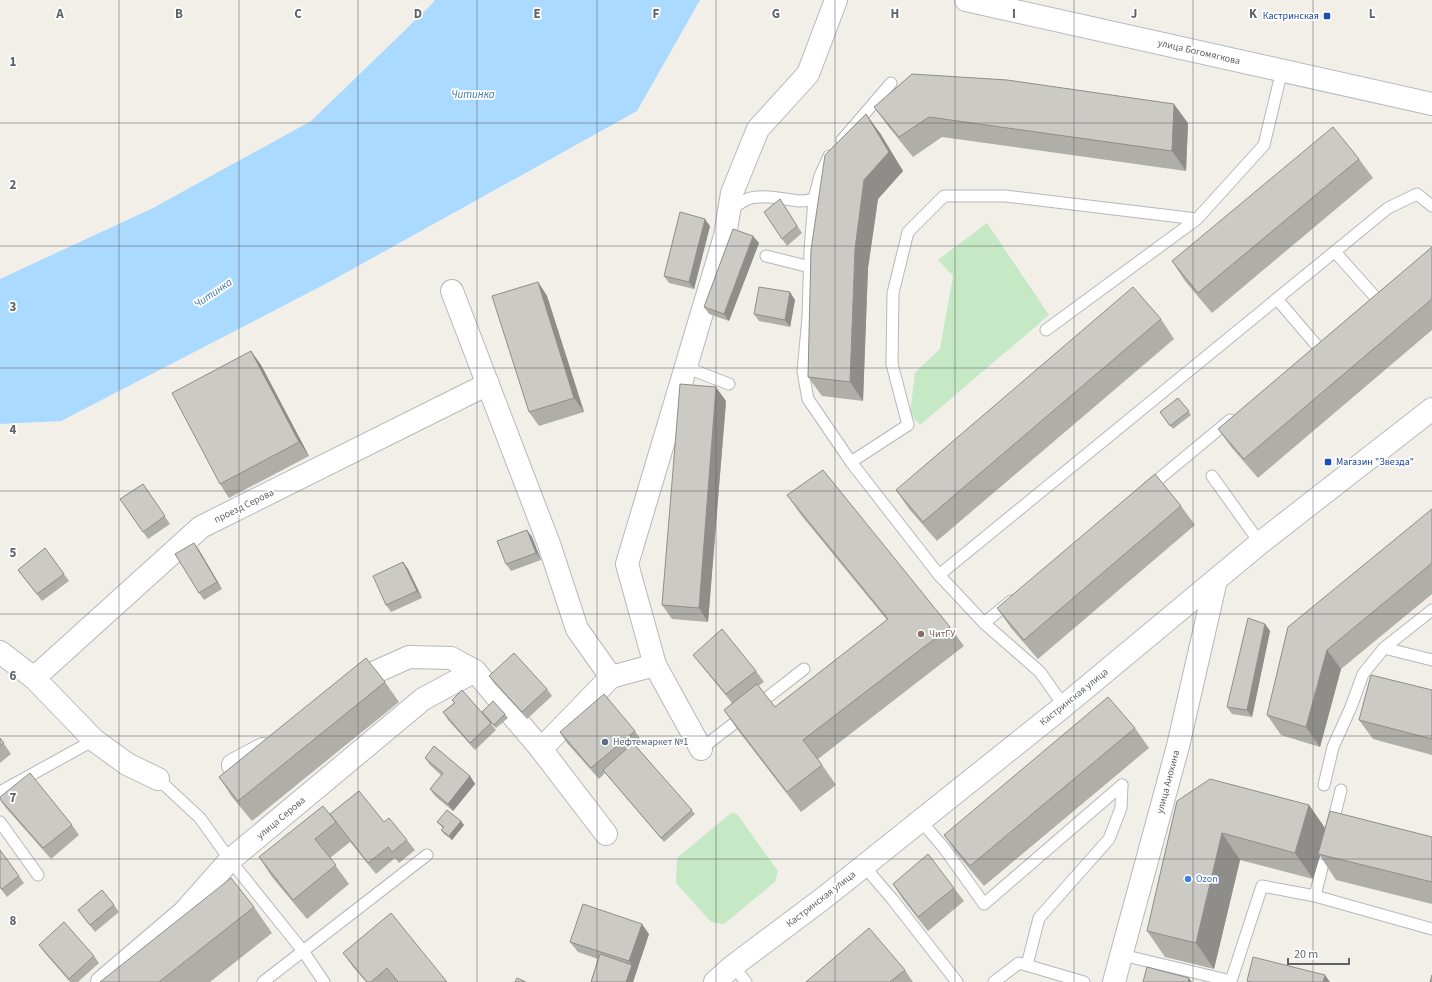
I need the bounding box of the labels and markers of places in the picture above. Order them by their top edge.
place label: Кастринская [1263,9,1319,23]
marker: Кастринская [1322,11,1332,21]
place label: Магазин "Звезда" [1336,455,1414,469]
marker: Магазин "Звезда" [1323,457,1333,467]
place label: ЧитГУ [929,627,956,641]
marker: ЧитГУ [916,629,926,639]
place label: Нефтемаркет №1 [613,735,688,749]
marker: Нефтемаркет №1 [600,737,610,747]
place label: Ozon [1196,872,1218,886]
marker: Ozon [1183,874,1193,884]

